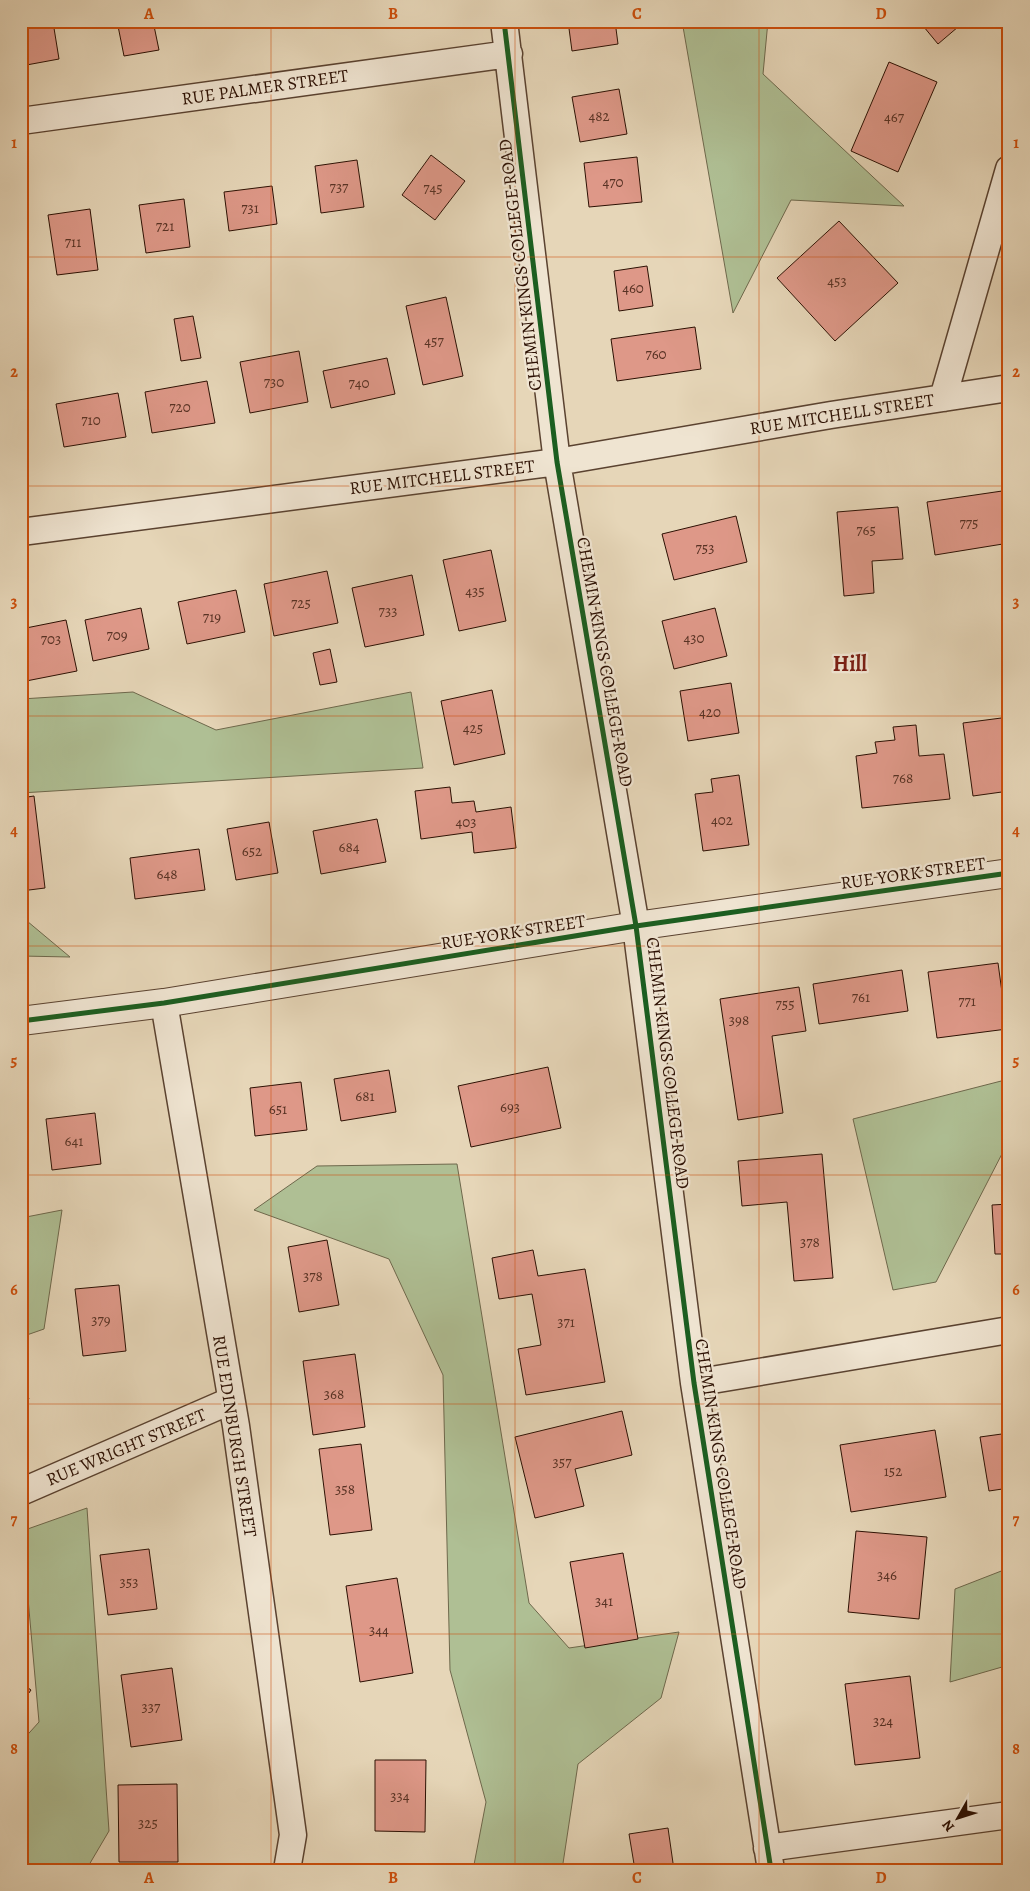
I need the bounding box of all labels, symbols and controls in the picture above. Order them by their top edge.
text: A [143,3,155,25]
text: B [388,3,398,25]
text: C [632,3,642,25]
text: D [875,3,887,25]
street label: RUE PALMER STREET [180,63,350,111]
house number: 482 [588,106,610,126]
house number: 467 [884,107,905,127]
text: 1 [11,132,17,154]
text: 1 [1013,132,1019,154]
street label: CHEMIN KINGS COLLEGE ROAD [493,138,547,392]
house number: 470 [602,172,624,192]
house number: 737 [330,177,349,197]
house number: 745 [423,178,443,198]
house number: 731 [241,198,259,218]
house number: 721 [156,216,174,236]
house number: 711 [65,232,81,252]
house number: 453 [827,271,847,291]
house number: 460 [622,278,644,298]
house number: 457 [424,331,444,351]
house number: 760 [645,344,667,364]
text: 2 [10,361,18,383]
text: 2 [1012,361,1020,383]
house number: 730 [264,372,284,392]
house number: 740 [348,373,370,393]
street label: RUE MITCHELL STREET [748,388,936,440]
house number: 720 [169,397,191,417]
house number: 710 [81,410,101,430]
street label: RUE MITCHELL STREET [348,454,536,500]
house number: 775 [959,513,979,533]
house number: 765 [856,520,876,540]
street label: CHEMIN KINGS COLLEGE ROAD [571,535,639,789]
house number: 753 [696,538,715,558]
house number: 435 [465,581,485,601]
text: 3 [11,591,18,613]
text: 3 [1013,591,1020,613]
house number: 725 [291,593,311,613]
house number: 733 [379,601,397,621]
house number: 719 [203,607,221,627]
house number: 709 [106,625,128,645]
house number: 430 [683,628,705,648]
house number: 703 [41,629,61,649]
district label: Hill [833,649,867,679]
house number: 420 [699,702,721,722]
house number: 425 [463,718,483,738]
house number: 768 [893,768,913,788]
house number: 402 [711,810,733,830]
house number: 403 [455,812,477,832]
text: 4 [10,820,18,842]
text: 4 [1012,820,1020,842]
house number: 684 [338,837,360,857]
house number: 652 [242,841,262,861]
street label: RUE YORK STREET [839,851,987,895]
house number: 648 [156,864,178,884]
street label: RUE YORK STREET [439,909,587,955]
street label: CHEMIN KINGS COLLEGE ROAD [641,936,695,1190]
house number: 761 [852,987,870,1007]
house number: 771 [958,991,976,1011]
house number: 755 [775,994,795,1014]
house number: 398 [729,1010,749,1030]
text: 5 [11,1050,18,1072]
text: 5 [1013,1050,1020,1072]
house number: 681 [355,1086,375,1106]
house number: 693 [500,1097,520,1117]
house number: 651 [269,1099,287,1119]
house number: 641 [65,1131,83,1151]
house number: 378 [800,1232,820,1252]
house number: 378 [303,1266,323,1286]
text: 6 [10,1279,18,1301]
text: 6 [1012,1279,1020,1301]
house number: 379 [91,1310,111,1330]
house number: 371 [557,1312,575,1332]
street label: RUE EDINBURGH STREET [207,1333,263,1539]
street label: CHEMIN KINGS COLLEGE ROAD [689,1337,753,1591]
house number: 368 [324,1384,344,1404]
street label: RUE WRIGHT STREET [42,1402,210,1492]
house number: 357 [553,1452,572,1472]
house number: 152 [884,1461,902,1481]
house number: 358 [335,1479,355,1499]
text: 7 [11,1509,18,1531]
text: 7 [1013,1509,1020,1531]
house number: 346 [877,1565,897,1585]
house number: 353 [120,1572,138,1592]
house number: 341 [595,1591,613,1611]
house number: 344 [369,1620,389,1640]
house number: 337 [142,1697,161,1717]
house number: 324 [873,1711,893,1731]
text: 8 [10,1738,18,1760]
text: 8 [1012,1738,1020,1760]
house number: 334 [390,1786,410,1806]
north arrow [932,1794,982,1844]
house number: 325 [138,1813,158,1833]
text: N [938,1816,959,1836]
text: A [143,1867,155,1889]
text: B [388,1867,398,1889]
text: C [632,1867,642,1889]
text: D [875,1867,887,1889]

